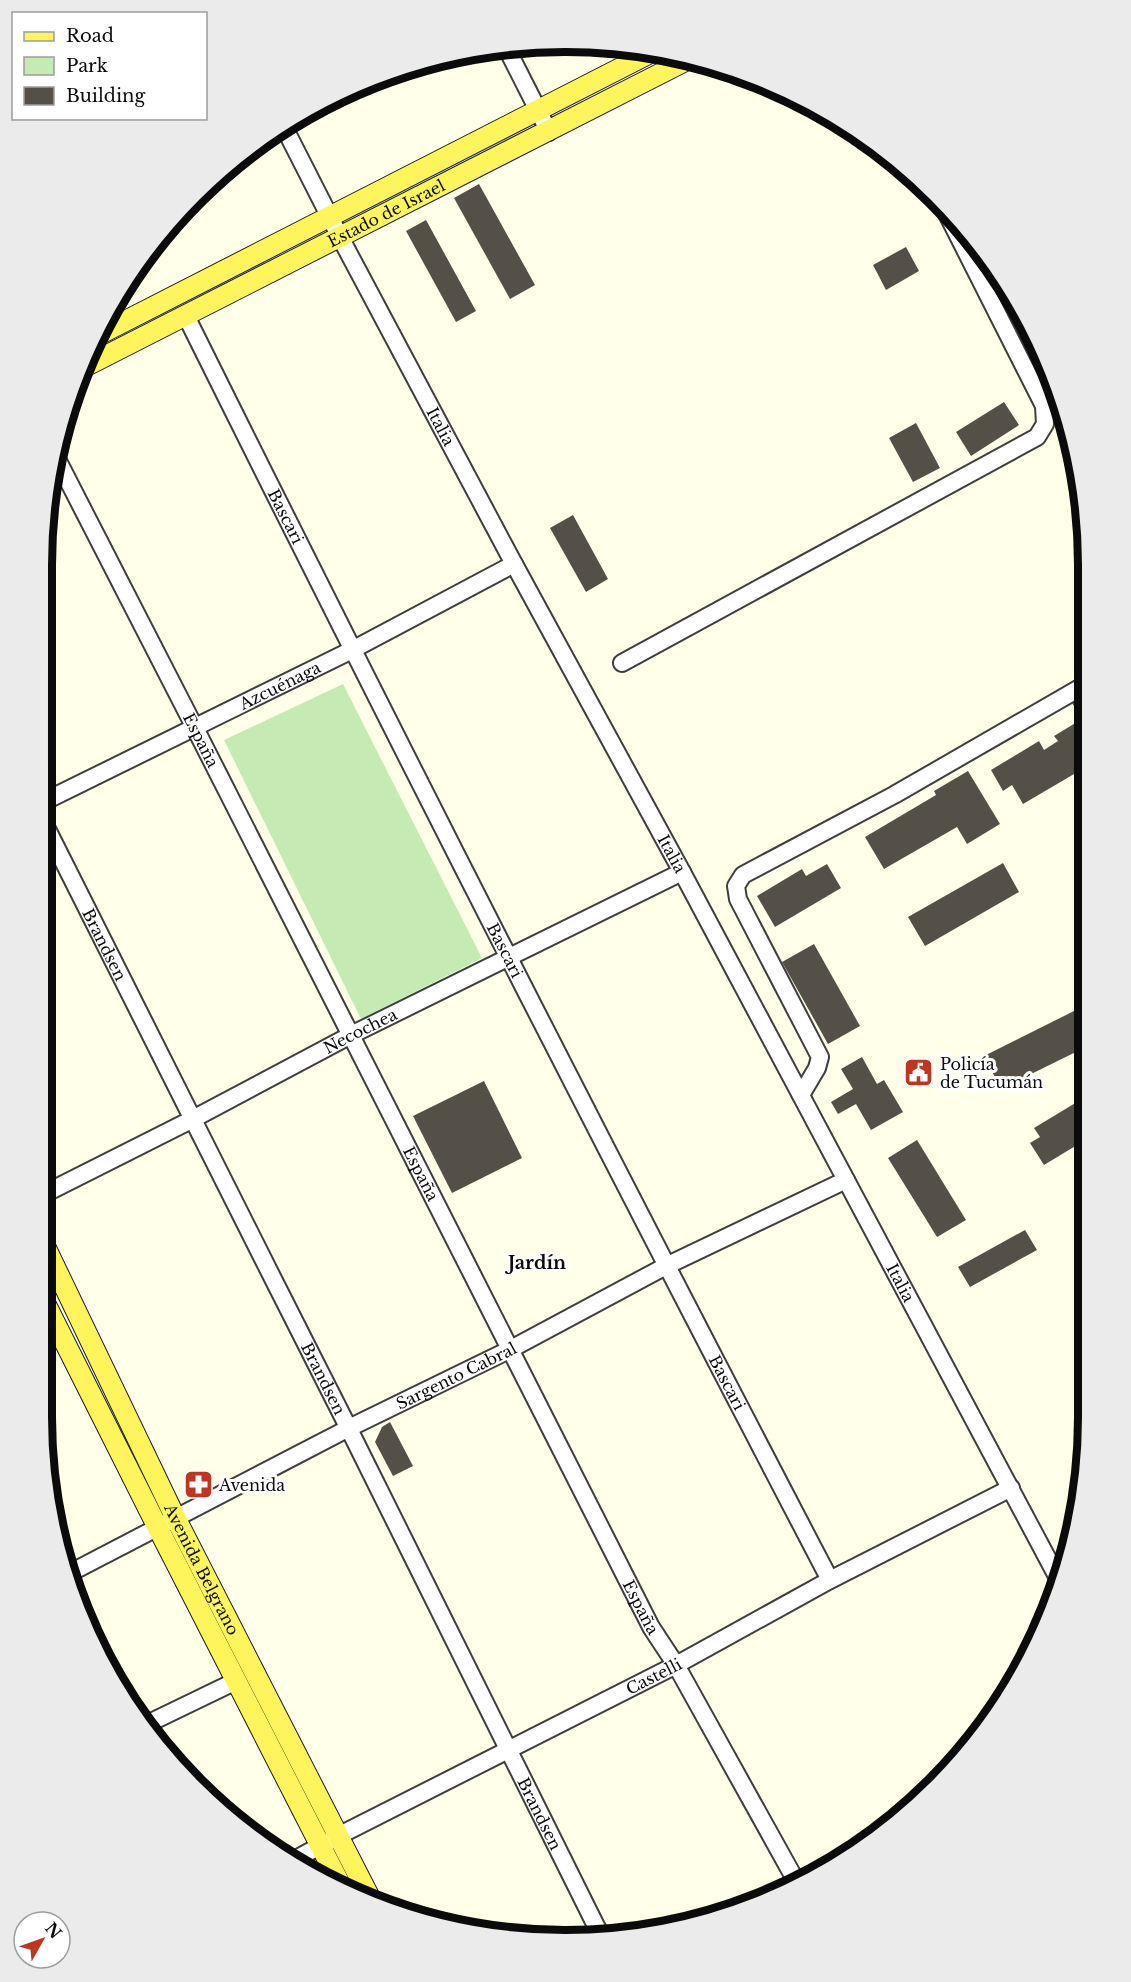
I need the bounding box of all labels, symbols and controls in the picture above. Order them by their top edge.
legend [12,12,207,120]
text: Road [66,25,114,47]
text: Park [66,55,108,77]
text: Building [66,85,145,107]
street label: Estado de Israel [324,175,448,251]
street label: Italia [422,404,459,449]
street label: Bascari [264,486,308,548]
street label: Azcuénaga [235,657,324,714]
street label: España [179,710,223,771]
street label: Italia [654,831,691,877]
street label: Brandsen [78,905,131,984]
street label: Bascari [483,919,528,982]
street label: Necochea [320,1004,400,1058]
place label: Policía de Tucumán [940,1054,1043,1092]
public building icon: Policía de Tucumán [903,1057,935,1089]
street label: España [399,1143,443,1204]
district label: Jardín [504,1252,566,1274]
street label: Italia [882,1260,919,1306]
street label: Sargento Cabral [393,1338,520,1414]
street label: Brandsen [297,1339,350,1418]
street label: Bascari [705,1352,750,1414]
pharmacy icon: Avenida [182,1469,214,1501]
place label: Avenida [218,1475,285,1495]
street label: Avenida Belgrano [160,1499,244,1638]
street label: España [619,1576,663,1638]
street label: Castelli [622,1654,686,1699]
street label: Brandsen [513,1774,566,1853]
north arrow [12,1910,72,1970]
text: N [41,1918,66,1943]

